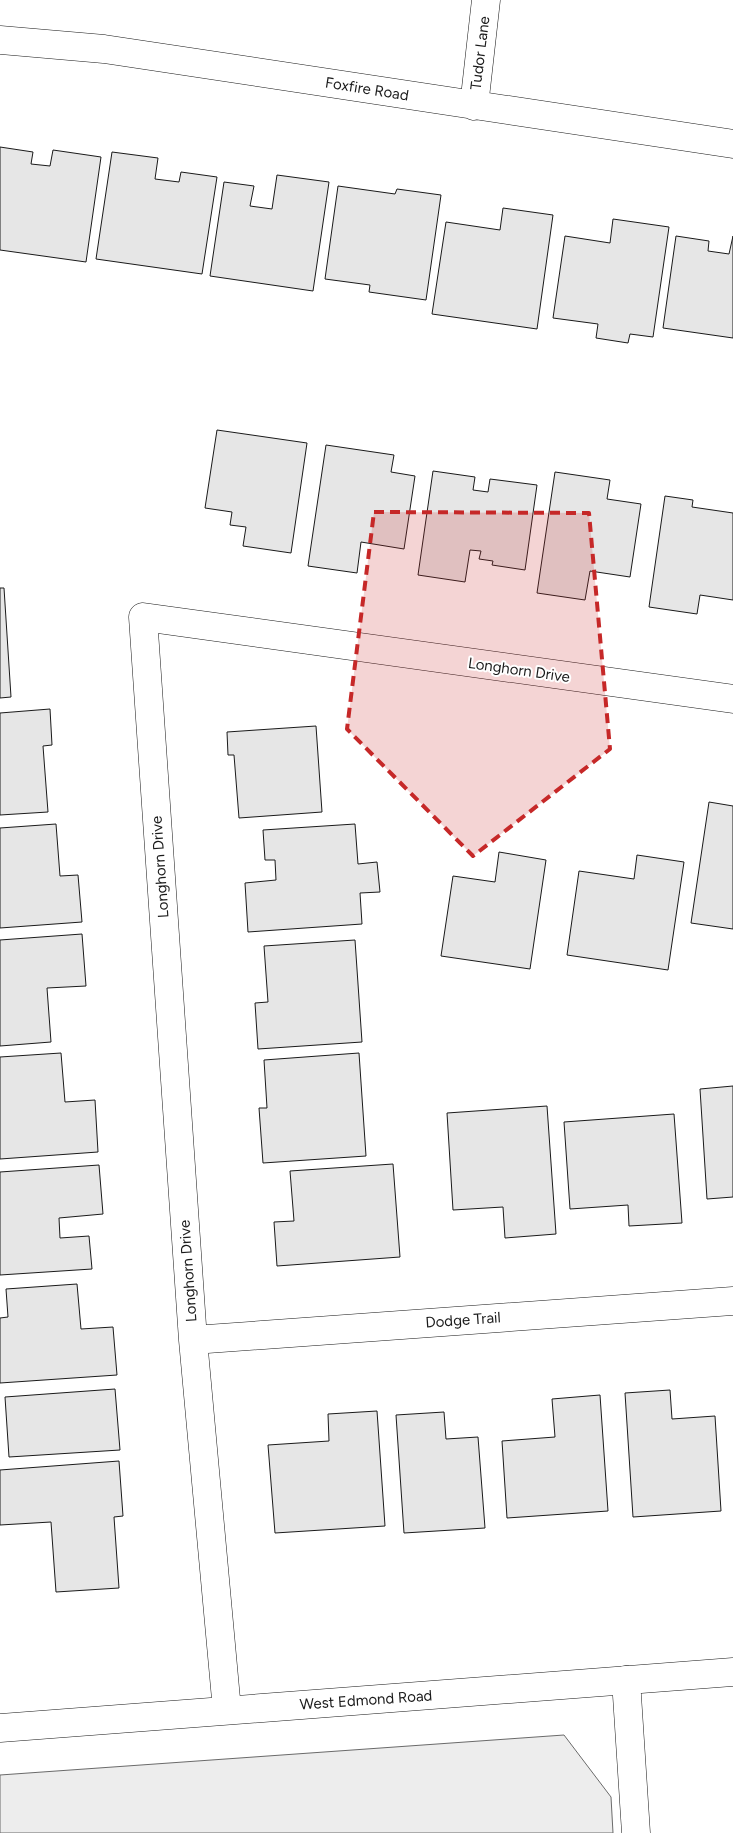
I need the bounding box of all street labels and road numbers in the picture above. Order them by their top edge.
street label: Tudor Lane [467,15,493,91]
street label: Foxfire Road [324,74,410,104]
street label: Longhorn Drive [467,654,571,686]
street label: Longhorn Drive [147,815,173,919]
street label: Longhorn Drive [175,1219,201,1323]
street label: Dodge Trail [425,1308,501,1332]
street label: West Edmond Road [299,1686,433,1714]

